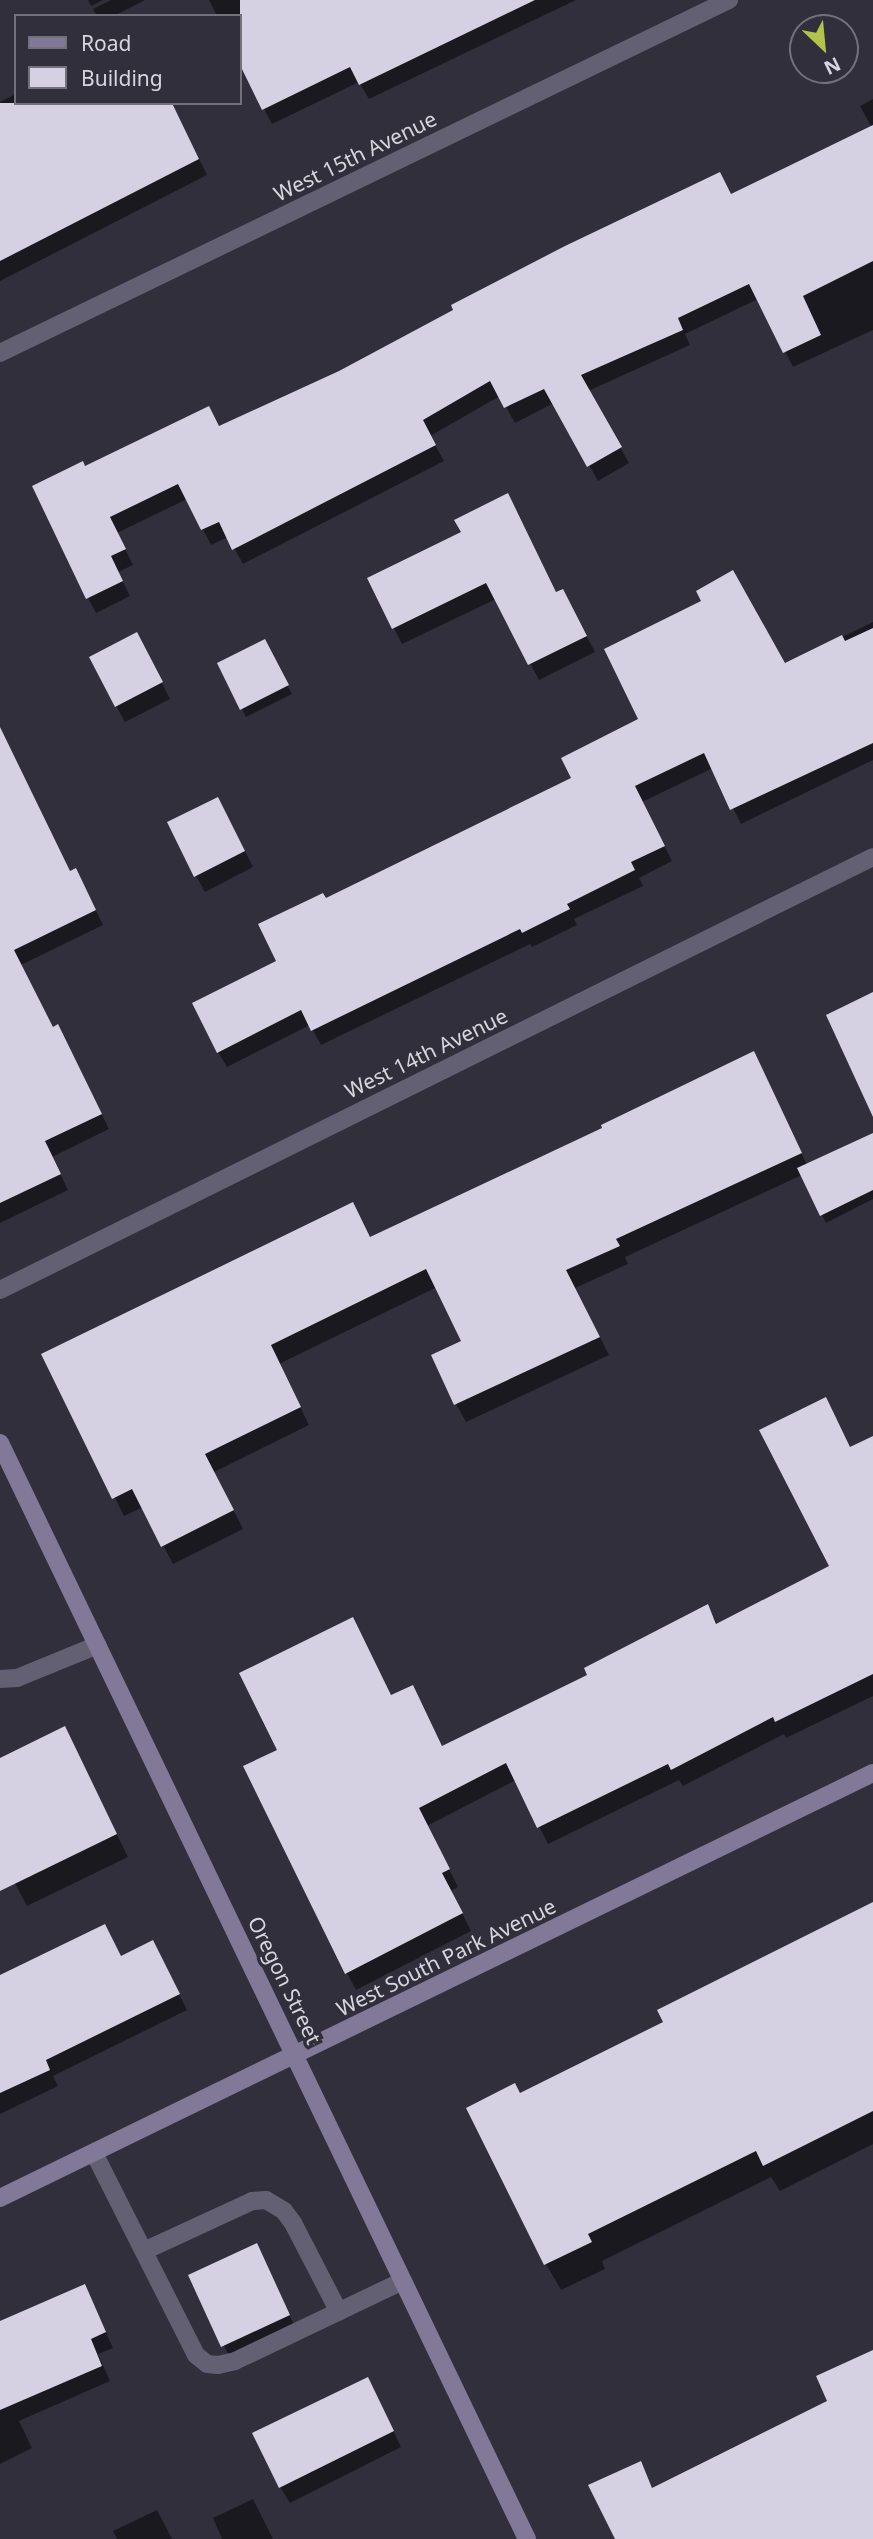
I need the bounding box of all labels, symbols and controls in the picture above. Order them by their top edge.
legend [14,14,242,105]
north arrow [789,14,859,84]
text: Road [81,29,131,57]
text: N [820,51,845,81]
text: Building [81,64,163,92]
street label: West 15th Avenue [270,106,440,206]
street label: West 14th Avenue [341,1003,511,1103]
street label: West South Park Avenue [332,1893,560,2021]
street label: Oregon Street [243,1912,327,2048]

